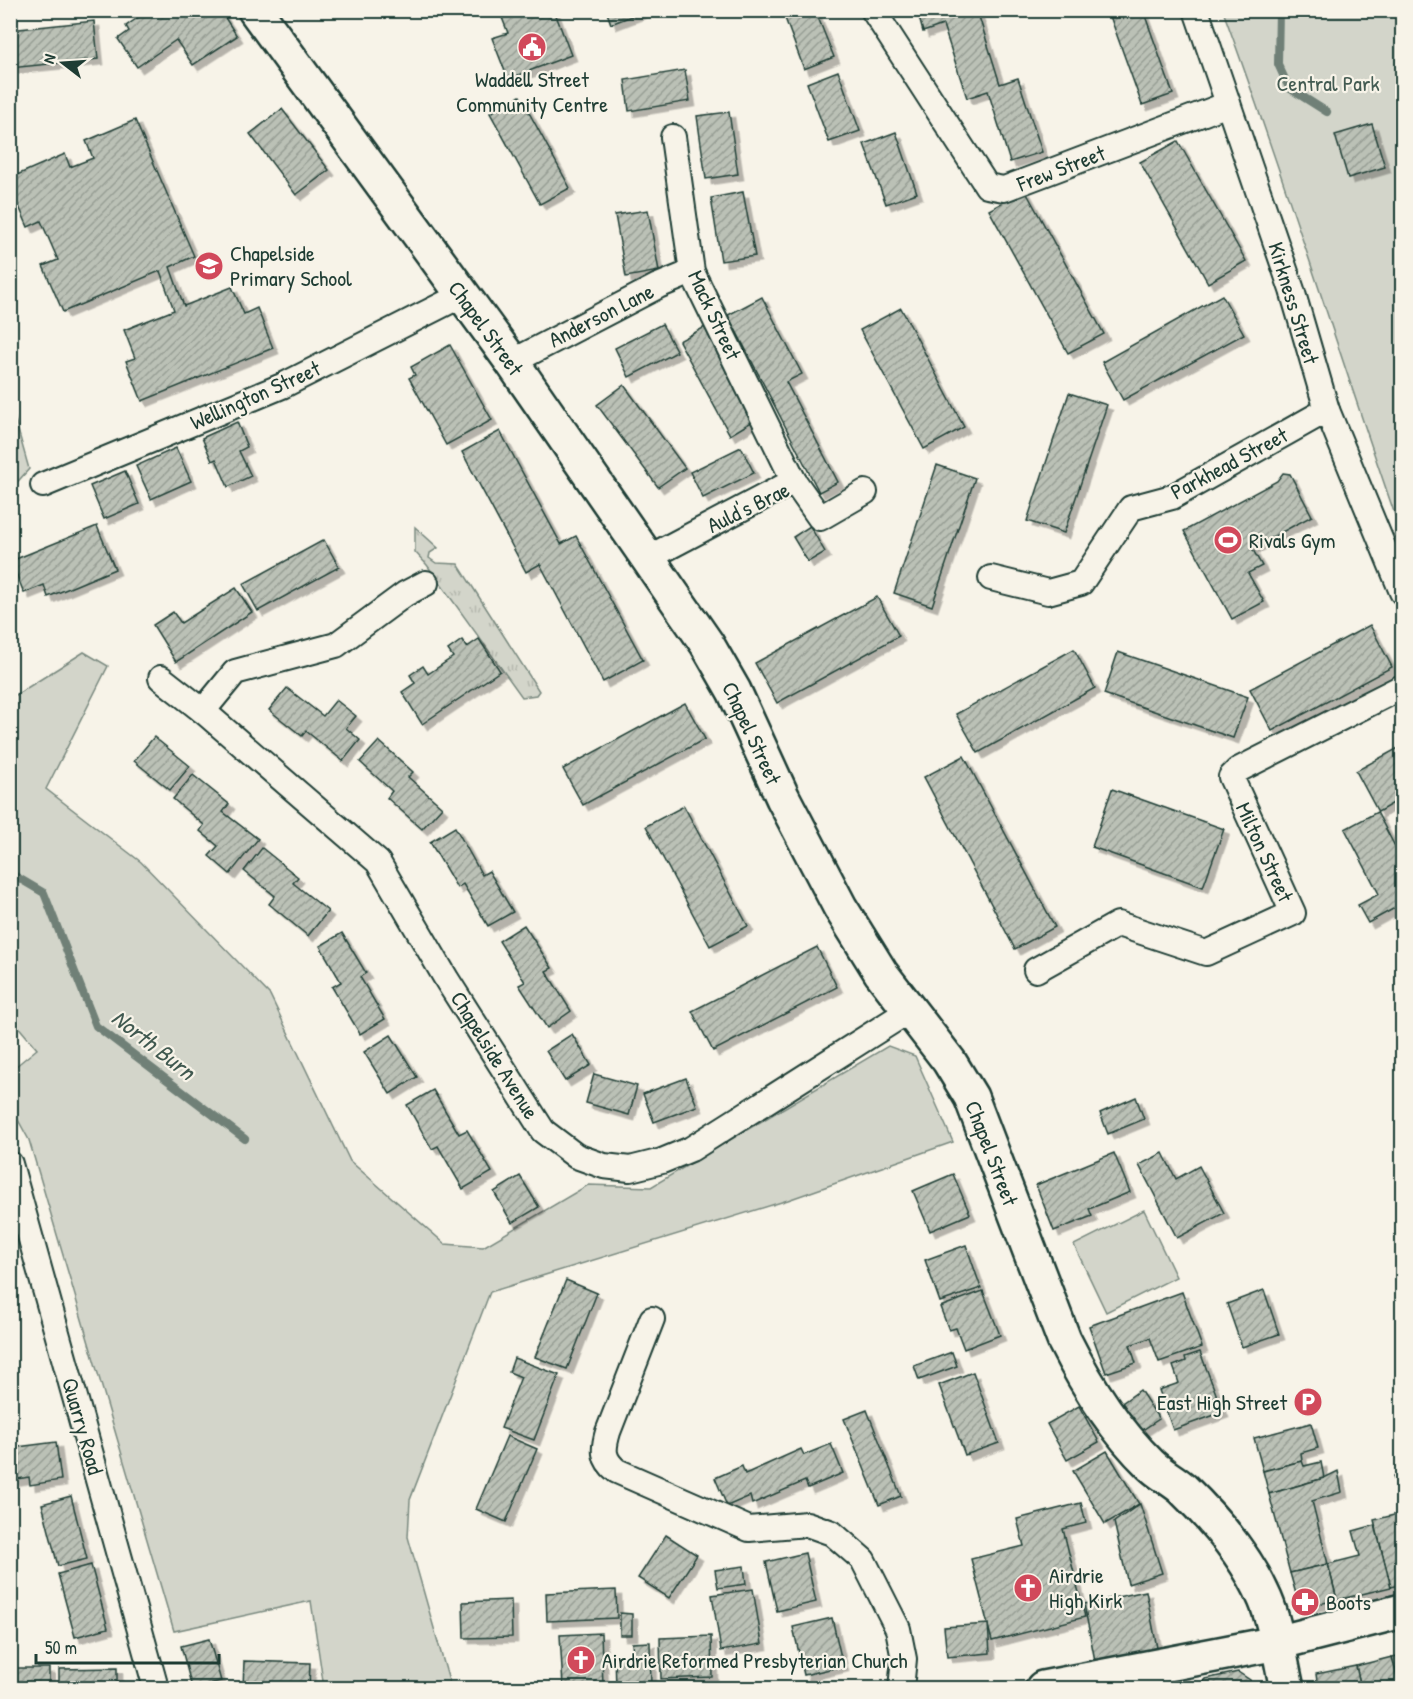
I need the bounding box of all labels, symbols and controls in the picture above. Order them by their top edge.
public building icon: Waddell Street Community Centre [516,31,548,63]
north arrow [33,33,93,93]
text: N [37,51,61,66]
place label: Waddell Street Community Centre [456,64,608,119]
park label: Central Park [1276,68,1380,98]
street label: Frew Street [1012,137,1110,199]
place label: Chapelside Primary School [230,238,352,293]
street label: Kirkness Street [1261,238,1327,368]
school or university icon: Chapelside Primary School [193,250,225,282]
street label: Mack Street [681,265,749,365]
street label: Chapel Street [441,275,531,382]
street label: Anderson Lane [543,276,659,354]
street label: Wellington Street [185,353,325,437]
street label: Parkhead Street [1165,419,1293,506]
street label: Auld's Brae [702,474,794,540]
sports icon: Rivals Gym [1212,524,1244,556]
place label: Rivals Gym [1249,525,1336,555]
street label: Chapel Street [715,677,789,790]
street label: Milton Street [1229,797,1301,907]
street label: Chapelside Avenue [444,985,546,1125]
water label: North Burn [106,1001,204,1088]
street label: Chapel Street [958,1096,1026,1210]
street label: Quarry Road [55,1374,111,1478]
parking icon: East High Street [1292,1386,1324,1418]
place label: East High Street [1157,1387,1287,1417]
place label: Airdrie High Kirk [1049,1560,1122,1615]
church icon: Airdrie High Kirk [1012,1572,1044,1604]
pharmacy icon: Boots [1289,1586,1321,1618]
place label: Boots [1326,1587,1371,1617]
scale bar [36,1627,219,1665]
text: 50 m [45,1635,77,1660]
church icon: Airdrie Reformed Presbyterian Church [565,1644,597,1676]
place label: Airdrie Reformed Presbyterian Church [602,1645,908,1675]

